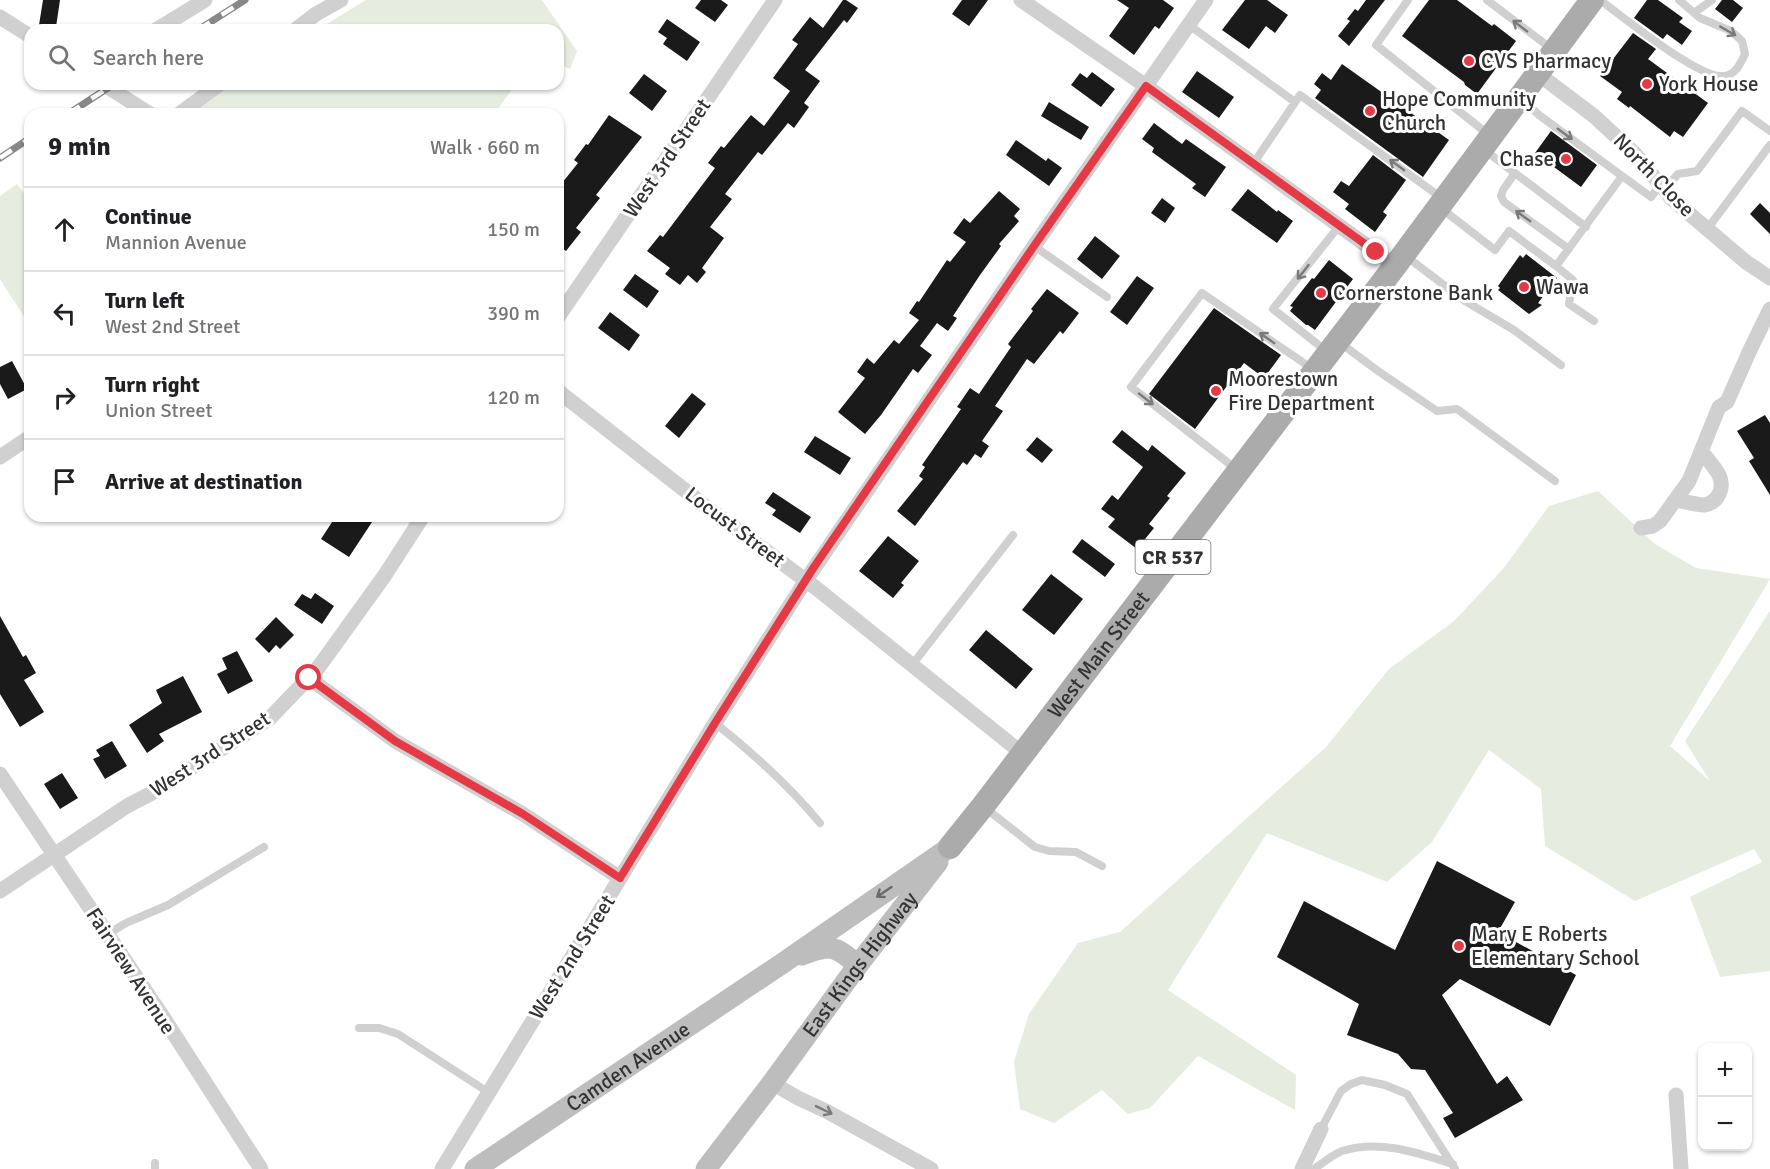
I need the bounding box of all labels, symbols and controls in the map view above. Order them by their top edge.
one-way arrow [1512,19,1528,32]
search box [24,24,564,90]
one-way arrow [1719,25,1736,37]
icon: search [45,41,78,74]
text: Search here [93,44,204,71]
place label: CVS Pharmacy [1481,48,1611,74]
marker: CVS Pharmacy [1462,54,1476,68]
place label: York House [1659,71,1758,97]
marker: York House [1640,77,1654,91]
place label: Hope Community Church [1382,86,1536,136]
street label: West 3rd Street [618,94,716,222]
marker: Hope Community Church [1363,104,1377,118]
one-way arrow [1556,128,1572,141]
street label: North Close [1608,128,1700,222]
text: 9 min [48,131,111,163]
text: Walk · 660 m [430,135,540,160]
place label: Chase [1500,146,1554,172]
marker: Chase [1559,152,1573,166]
one-way arrow [1389,159,1405,171]
text: Continue [105,203,192,230]
one-way arrow [1516,209,1532,222]
icon: ahead [48,213,81,246]
text: 150 m [487,217,540,242]
text: Mannion Avenue [105,230,247,255]
route end [1362,238,1388,264]
one-way arrow [1296,263,1309,279]
place label: Wawa [1536,274,1589,300]
place label: Cornerstone Bank [1333,280,1494,306]
marker: Wawa [1517,280,1531,294]
marker: Cornerstone Bank [1314,286,1328,300]
text: Turn left [105,287,185,314]
icon: left [48,297,81,330]
text: 390 m [487,301,540,326]
text: West 2nd Street [105,314,240,339]
one-way arrow [1259,332,1275,344]
place label: Moorestown Fire Department [1228,366,1375,416]
text: Turn right [105,371,200,398]
icon: right [48,381,81,414]
marker: Moorestown Fire Department [1209,384,1223,398]
text: 120 m [487,385,540,410]
one-way arrow [1138,393,1154,406]
text: Union Street [105,398,213,423]
icon: arrive [48,465,81,498]
text: Arrive at destination [105,468,302,495]
street label: Locust Street [680,481,790,573]
road number: CR 537 [1136,540,1210,574]
street label: West Main Street [1042,586,1155,723]
route start [295,664,321,690]
street label: West 3rd Street [145,706,275,802]
street label: East Kings Highway [797,886,923,1042]
one-way arrow [876,886,893,898]
street label: West 2nd Street [523,890,621,1024]
street label: Fairview Avenue [80,903,182,1039]
place label: Mary E Roberts Elementary School [1471,921,1640,971]
marker: Mary E Roberts Elementary School [1452,939,1466,953]
street label: Camden Avenue [561,1016,695,1117]
map controls [1698,1043,1752,1151]
button: + [1698,1043,1752,1097]
button: − [1698,1097,1752,1151]
one-way arrow [815,1104,832,1116]

